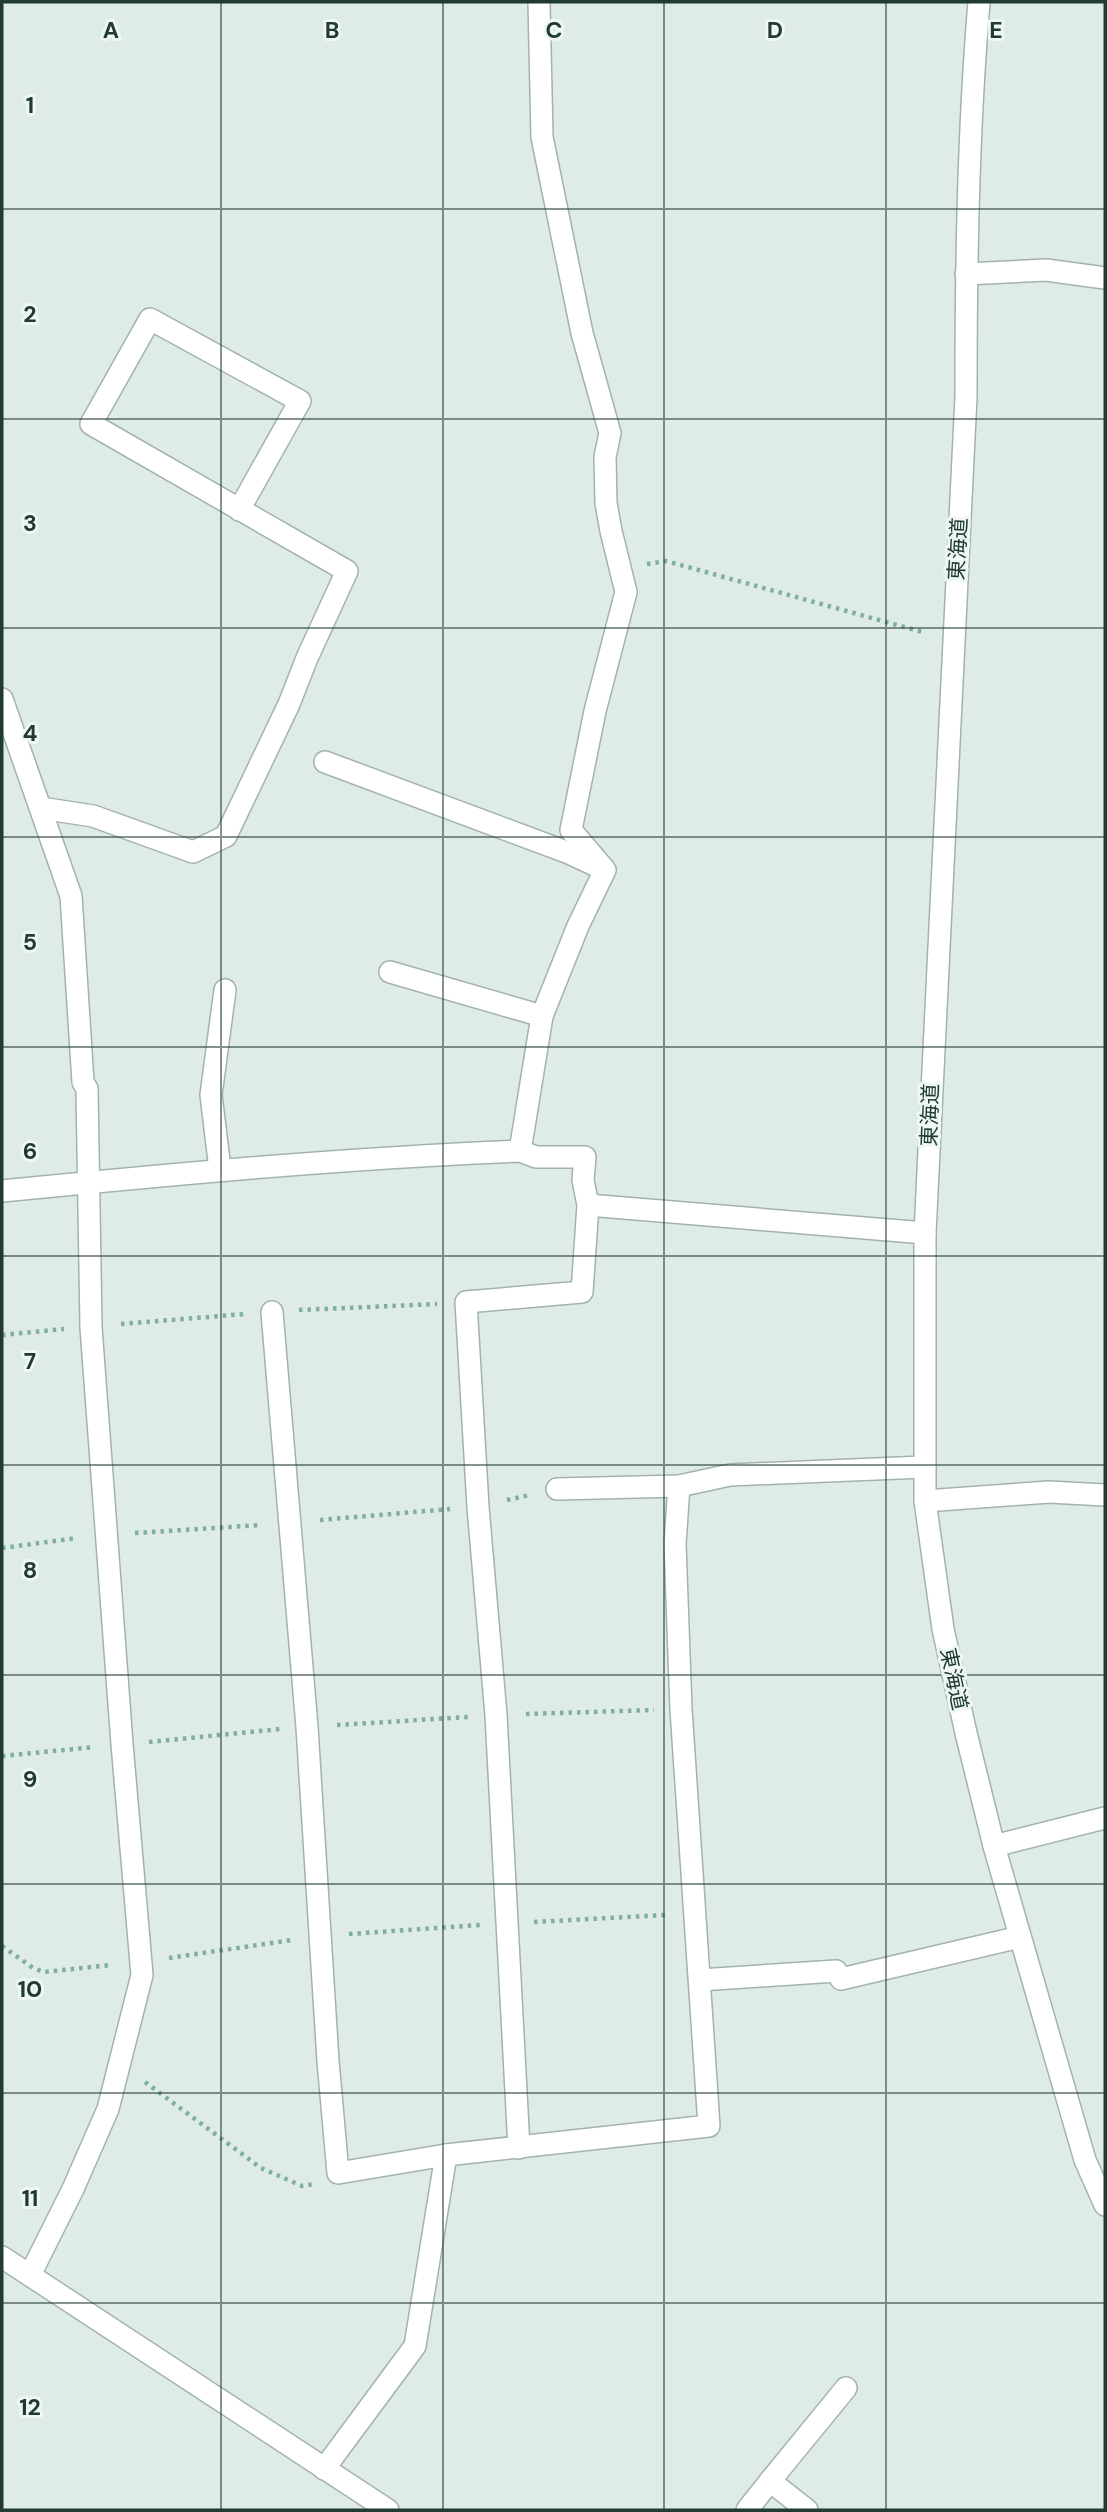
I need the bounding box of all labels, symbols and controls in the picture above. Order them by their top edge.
text: A [103,15,119,45]
text: B [325,15,339,45]
text: C [546,15,562,45]
text: D [767,15,783,45]
text: E [989,15,1003,45]
text: 1 [26,90,34,120]
text: 2 [23,299,37,329]
text: 3 [23,508,37,538]
street label: 東海道 [942,517,974,581]
text: 4 [23,718,38,748]
text: 5 [23,927,37,957]
street label: 東海道 [915,1083,945,1147]
text: 6 [23,1136,37,1166]
text: 7 [24,1346,36,1376]
text: 8 [23,1555,37,1585]
street label: 東海道 [934,1645,974,1713]
text: 9 [23,1764,37,1794]
text: 10 [18,1974,42,2004]
text: 11 [22,2183,38,2213]
text: 12 [19,2392,41,2422]

